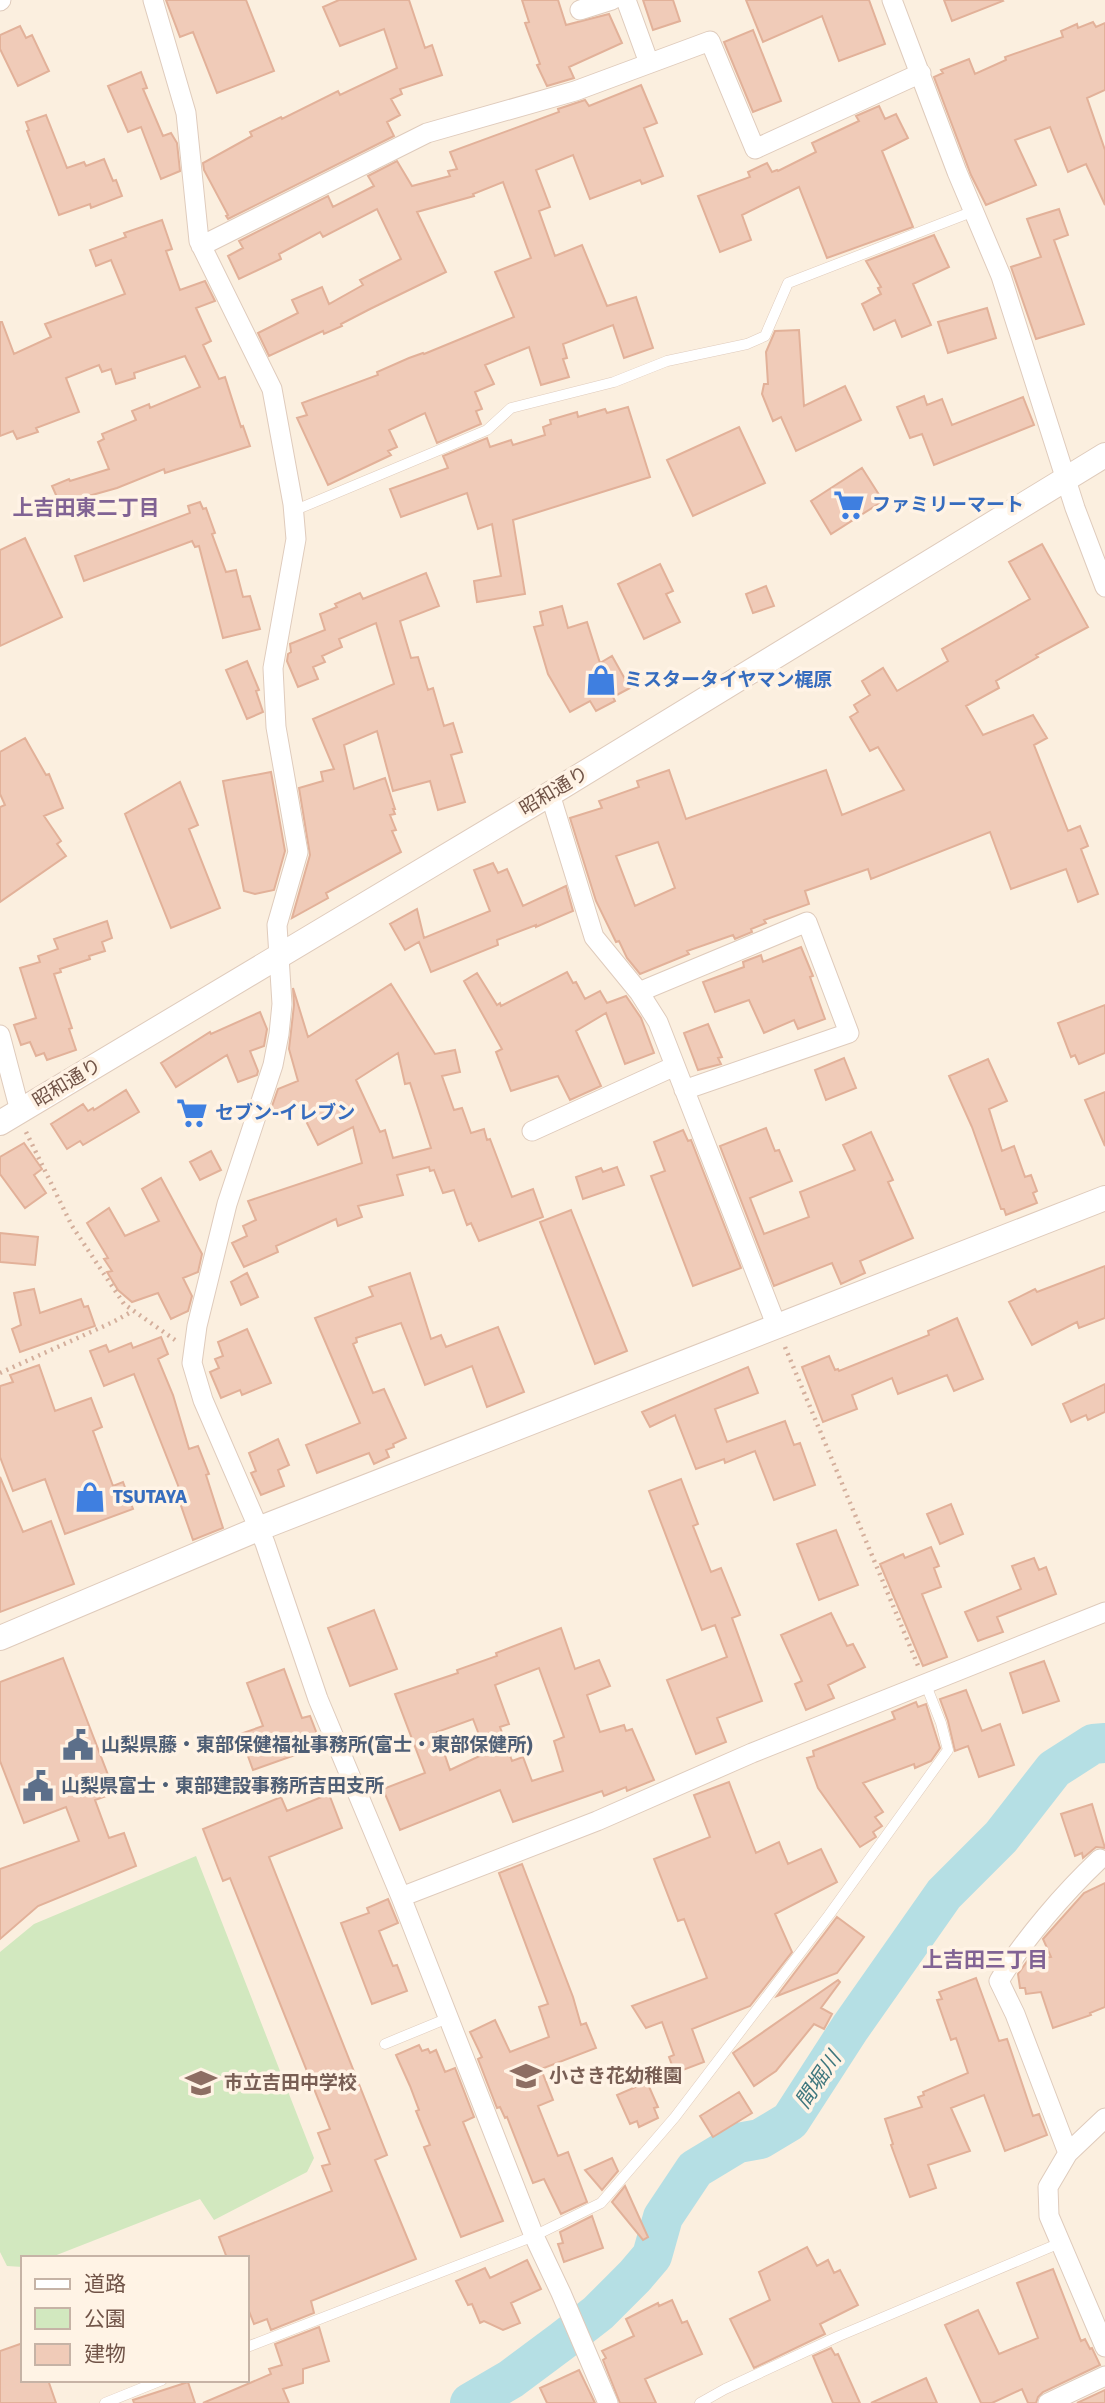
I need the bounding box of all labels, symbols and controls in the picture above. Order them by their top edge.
supermarket icon: ファミリーマート [832,488,866,522]
place label: ファミリーマート [872,493,1024,517]
district label: 上吉田東二丁目 [13,495,160,521]
shop icon: ミスタータイヤマン梶原 [584,663,618,697]
place label: ミスタータイヤマン梶原 [624,668,832,692]
street label: 昭和通り [515,761,593,821]
street label: 昭和通り [28,1053,106,1113]
supermarket icon: セブン-イレブン [175,1096,209,1130]
place label: セブン-イレブン [215,1101,355,1125]
shop icon: TSUTAYA [73,1480,107,1514]
place label: TSUTAYA [113,1485,187,1509]
public building icon: 山梨県藤・東部保健福祉事務所(富士・東部保健所) [61,1728,95,1762]
place label: 山梨県藤・東部保健福祉事務所(富士・東部保健所) [101,1733,533,1757]
public building icon: 山梨県富士・東部建設事務所吉田支所 [21,1769,55,1803]
place label: 山梨県富士・東部建設事務所吉田支所 [61,1774,384,1798]
district label: 上吉田三丁目 [922,1947,1048,1973]
water label: 間堀川 [790,2045,848,2113]
school or university icon: 小さき花幼稚園 [509,2059,543,2093]
place label: 小さき花幼稚園 [549,2064,682,2088]
school or university icon: 市立吉田中学校 [184,2066,218,2100]
place label: 市立吉田中学校 [224,2071,357,2095]
legend [21,2256,248,2382]
text: 道路 [84,2271,126,2297]
text: 公園 [84,2306,126,2332]
text: 建物 [84,2341,126,2367]

